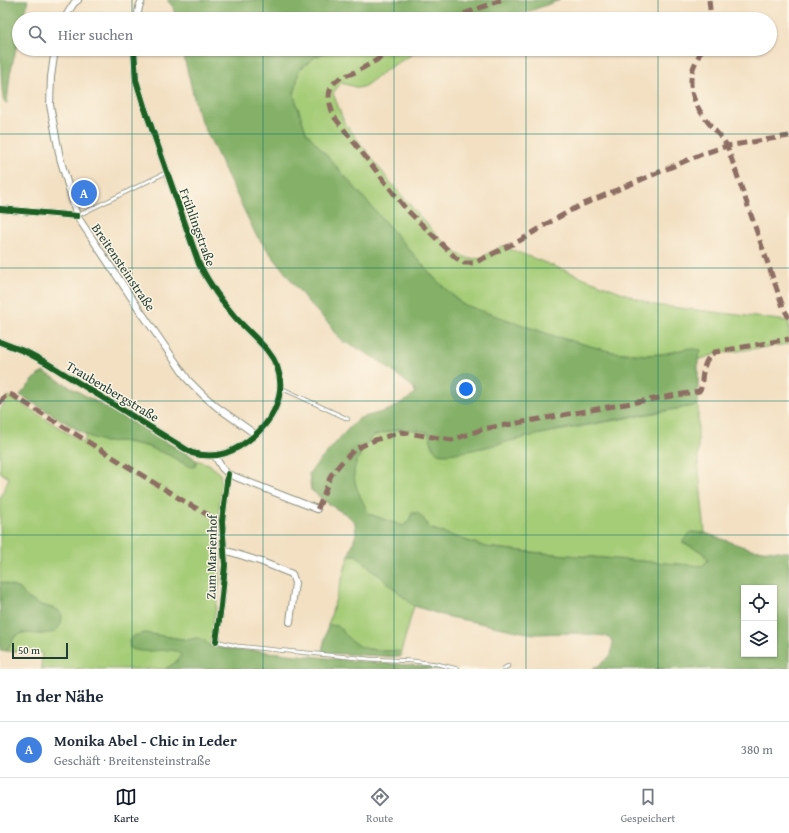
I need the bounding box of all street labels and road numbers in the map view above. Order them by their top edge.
street label: Frühlingstraße [175,185,220,269]
street label: Breitensteinstraße [87,220,160,315]
street label: Traubenbergstraße [63,356,163,427]
street label: Zum Marienhof [201,513,222,600]

